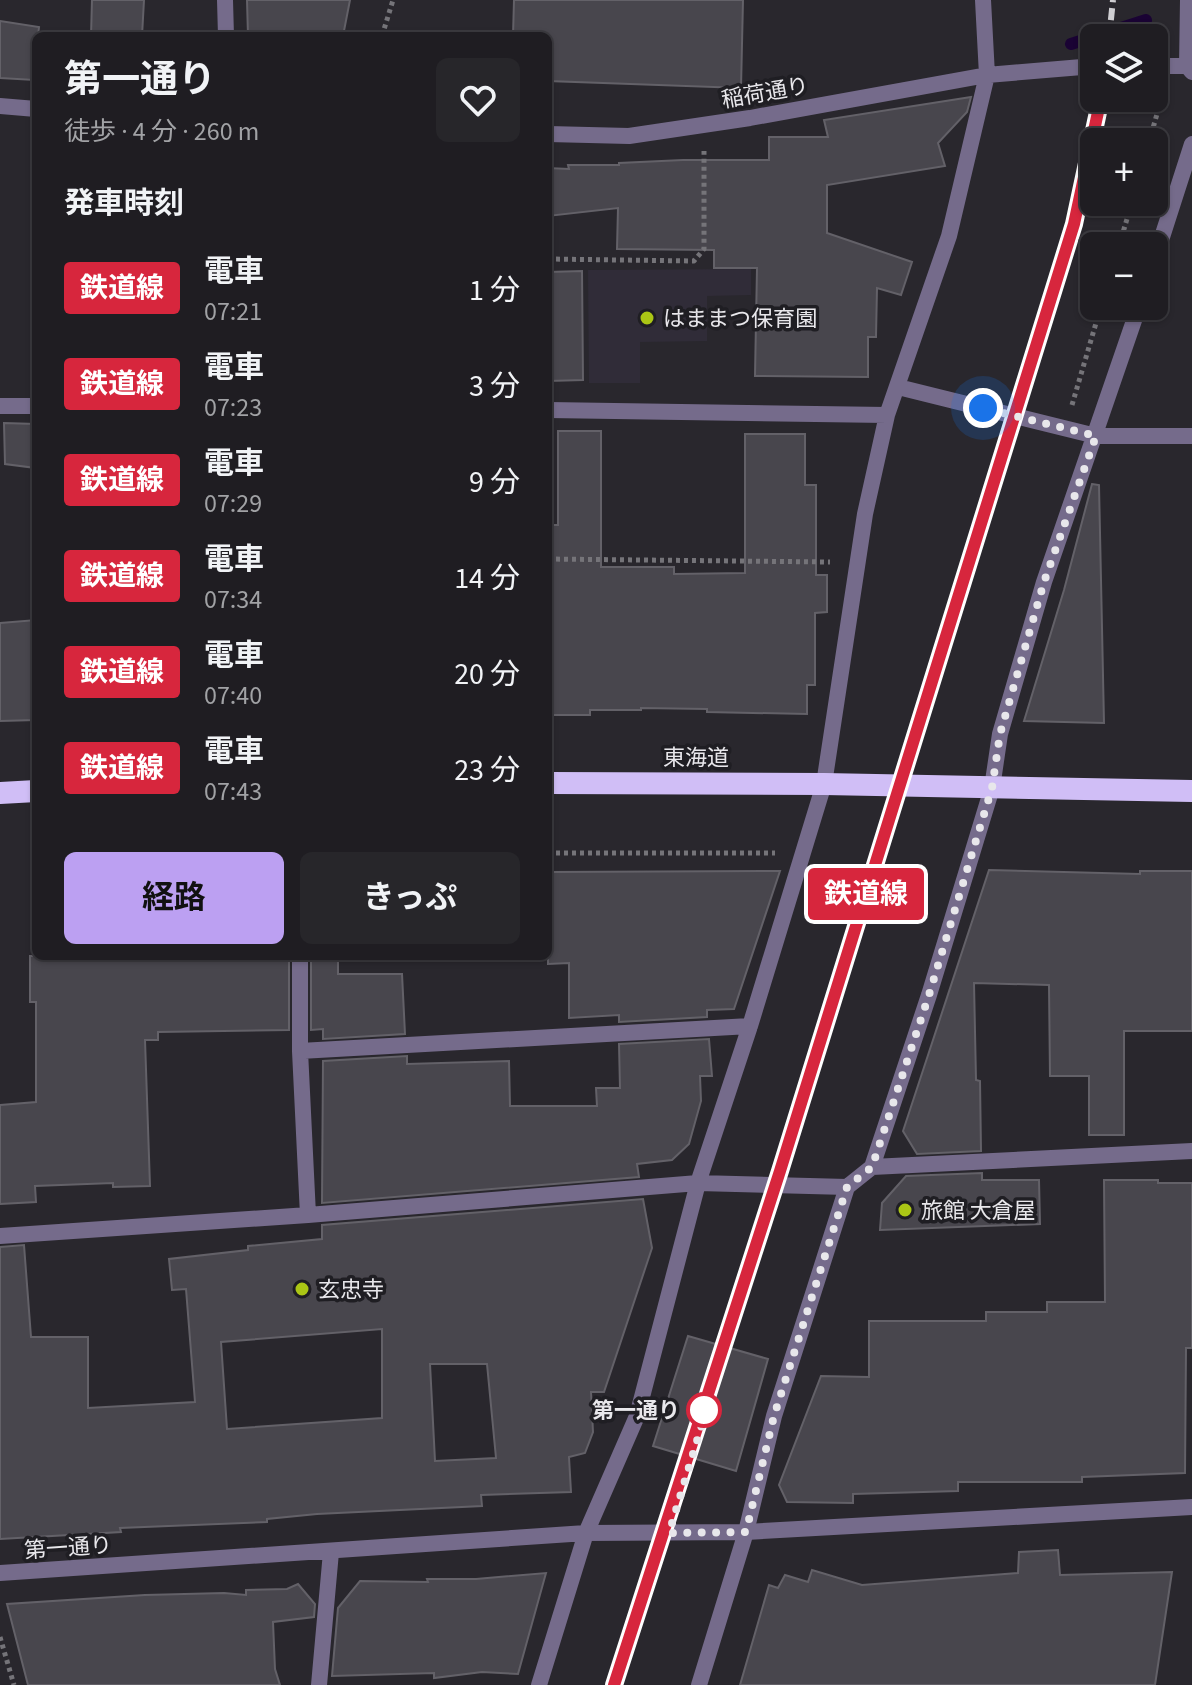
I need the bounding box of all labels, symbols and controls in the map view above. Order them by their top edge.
map controls [1080,24,1168,320]
button: layers [1080,24,1168,112]
text: 第一通り [64,53,216,107]
button: heart [436,58,520,142]
street label: 稲荷通り [719,70,811,116]
text: 徒歩 · 4 分 · 260 m [64,113,259,150]
button: + [1080,128,1168,216]
text: 発車時刻 [64,182,184,225]
button: − [1080,232,1168,320]
text: 電車 [204,250,264,293]
text: 鉄道線 [80,268,164,308]
text: 1 分 [469,269,520,312]
text: 07:21 [204,293,262,330]
place label: はままつ保育園 [663,303,817,335]
marker: はままつ保育園 [638,309,656,327]
text: 電車 [204,346,264,389]
text: 鉄道線 [80,364,164,404]
text: 3 分 [469,365,520,408]
your location [963,388,1003,428]
text: 07:23 [204,389,262,426]
text: 電車 [204,442,264,485]
text: 鉄道線 [80,460,164,500]
text: 9 分 [469,461,520,504]
text: 07:29 [204,485,262,522]
text: 電車 [204,538,264,581]
text: 鉄道線 [80,556,164,596]
text: 14 分 [454,557,520,600]
text: 07:34 [204,581,262,618]
text: 電車 [204,634,264,677]
text: 鉄道線 [80,652,164,692]
text: 20 分 [454,653,520,696]
text: 07:40 [204,677,262,714]
text: 電車 [204,730,264,773]
street label: 東海道 [663,742,729,774]
text: 鉄道線 [80,748,164,788]
text: 23 分 [454,749,520,792]
text: 07:43 [204,773,262,810]
button: 経路 [64,852,284,944]
button: きっぷ [300,852,520,944]
line badge: 鉄道線 [820,868,912,920]
text: 鉄道線 [824,874,908,914]
place label: 旅館 大倉屋 [921,1195,1035,1227]
marker: 旅館 大倉屋 [896,1201,914,1219]
place label: 玄忠寺 [318,1274,384,1306]
marker: 玄忠寺 [293,1280,311,1298]
marker: 第一通り [687,1393,721,1427]
place label: 第一通り [592,1395,680,1427]
street label: 第一通り [23,1529,113,1567]

